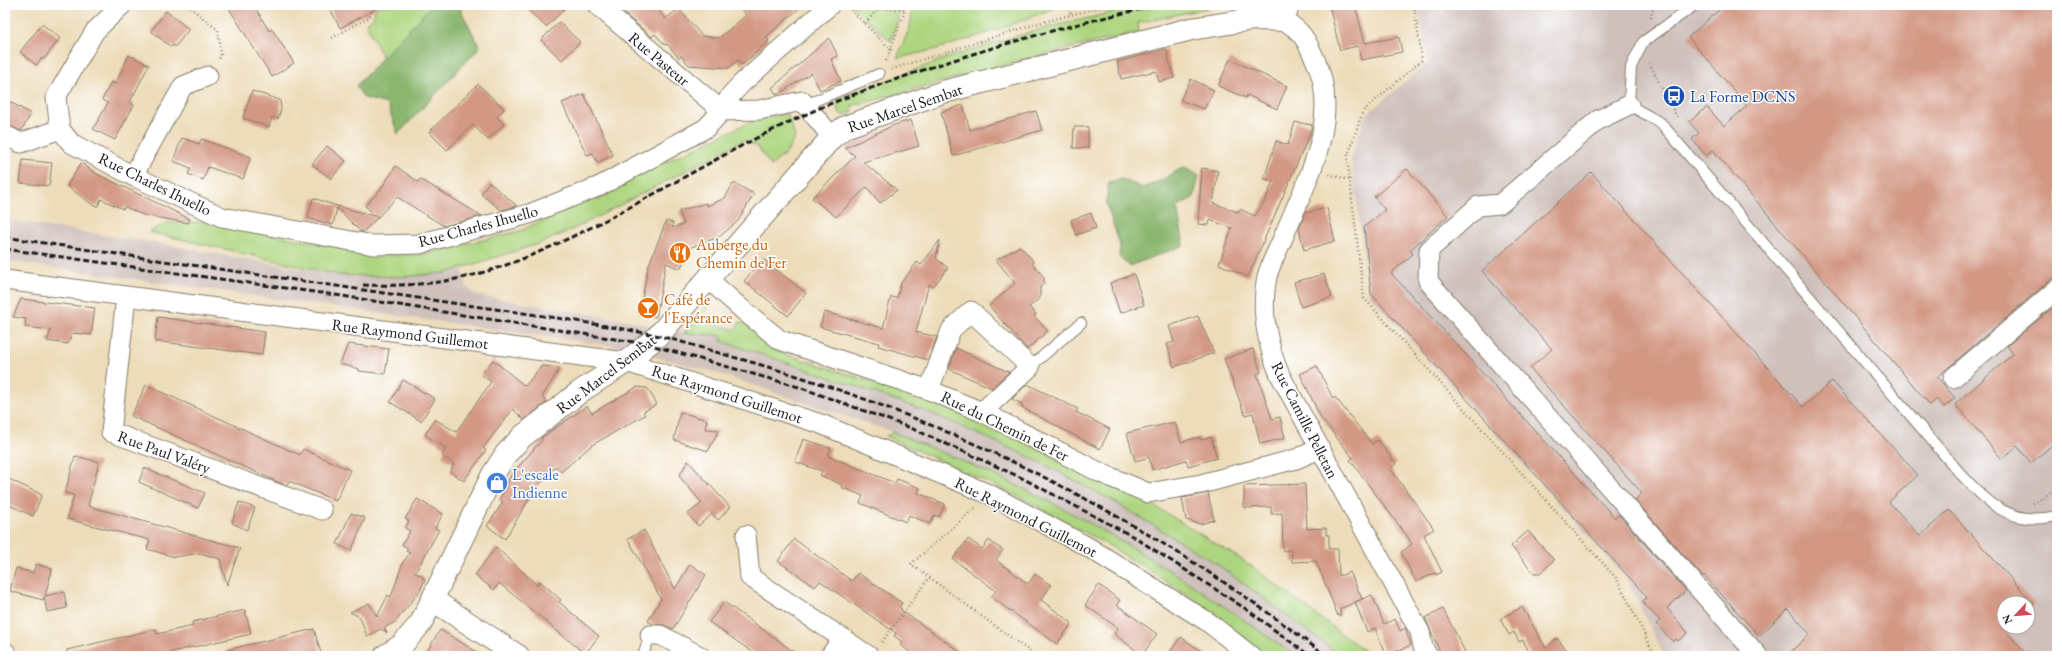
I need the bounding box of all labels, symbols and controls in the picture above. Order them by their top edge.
street label: Rue Pasteur [624,27,695,91]
street label: Rue Marcel Sembat [845,79,965,137]
bus stop icon: La Forme DCNS [1661,83,1687,109]
place label: La Forme DCNS [1690,86,1795,107]
street label: Rue Charles Ihuello [95,148,215,220]
street label: Rue Charles Ihuello [416,200,540,252]
place label: Auberge du Chemin de Fer [695,234,787,273]
restaurant icon: Auberge du Chemin de Fer [667,240,693,266]
place label: Café de l'Espérance [664,289,732,328]
bar icon: Café de l'Espérance [635,295,661,321]
street label: Rue Raymond Guillemot [331,314,489,354]
street label: Rue Marcel Sembat [552,329,660,419]
street label: Rue Camille Pelletan [1266,358,1344,483]
street label: Rue Raymond Guillemot [649,360,805,428]
street label: Rue du Chemin de Fer [938,386,1073,466]
street label: Rue Paul Valéry [115,426,214,479]
place label: L'escale Indienne [512,464,567,503]
shop icon: L'escale Indienne [484,470,510,496]
street label: Rue Raymond Guillemot [951,472,1101,562]
north arrow [1996,595,2036,635]
text: N [1999,612,2015,626]

